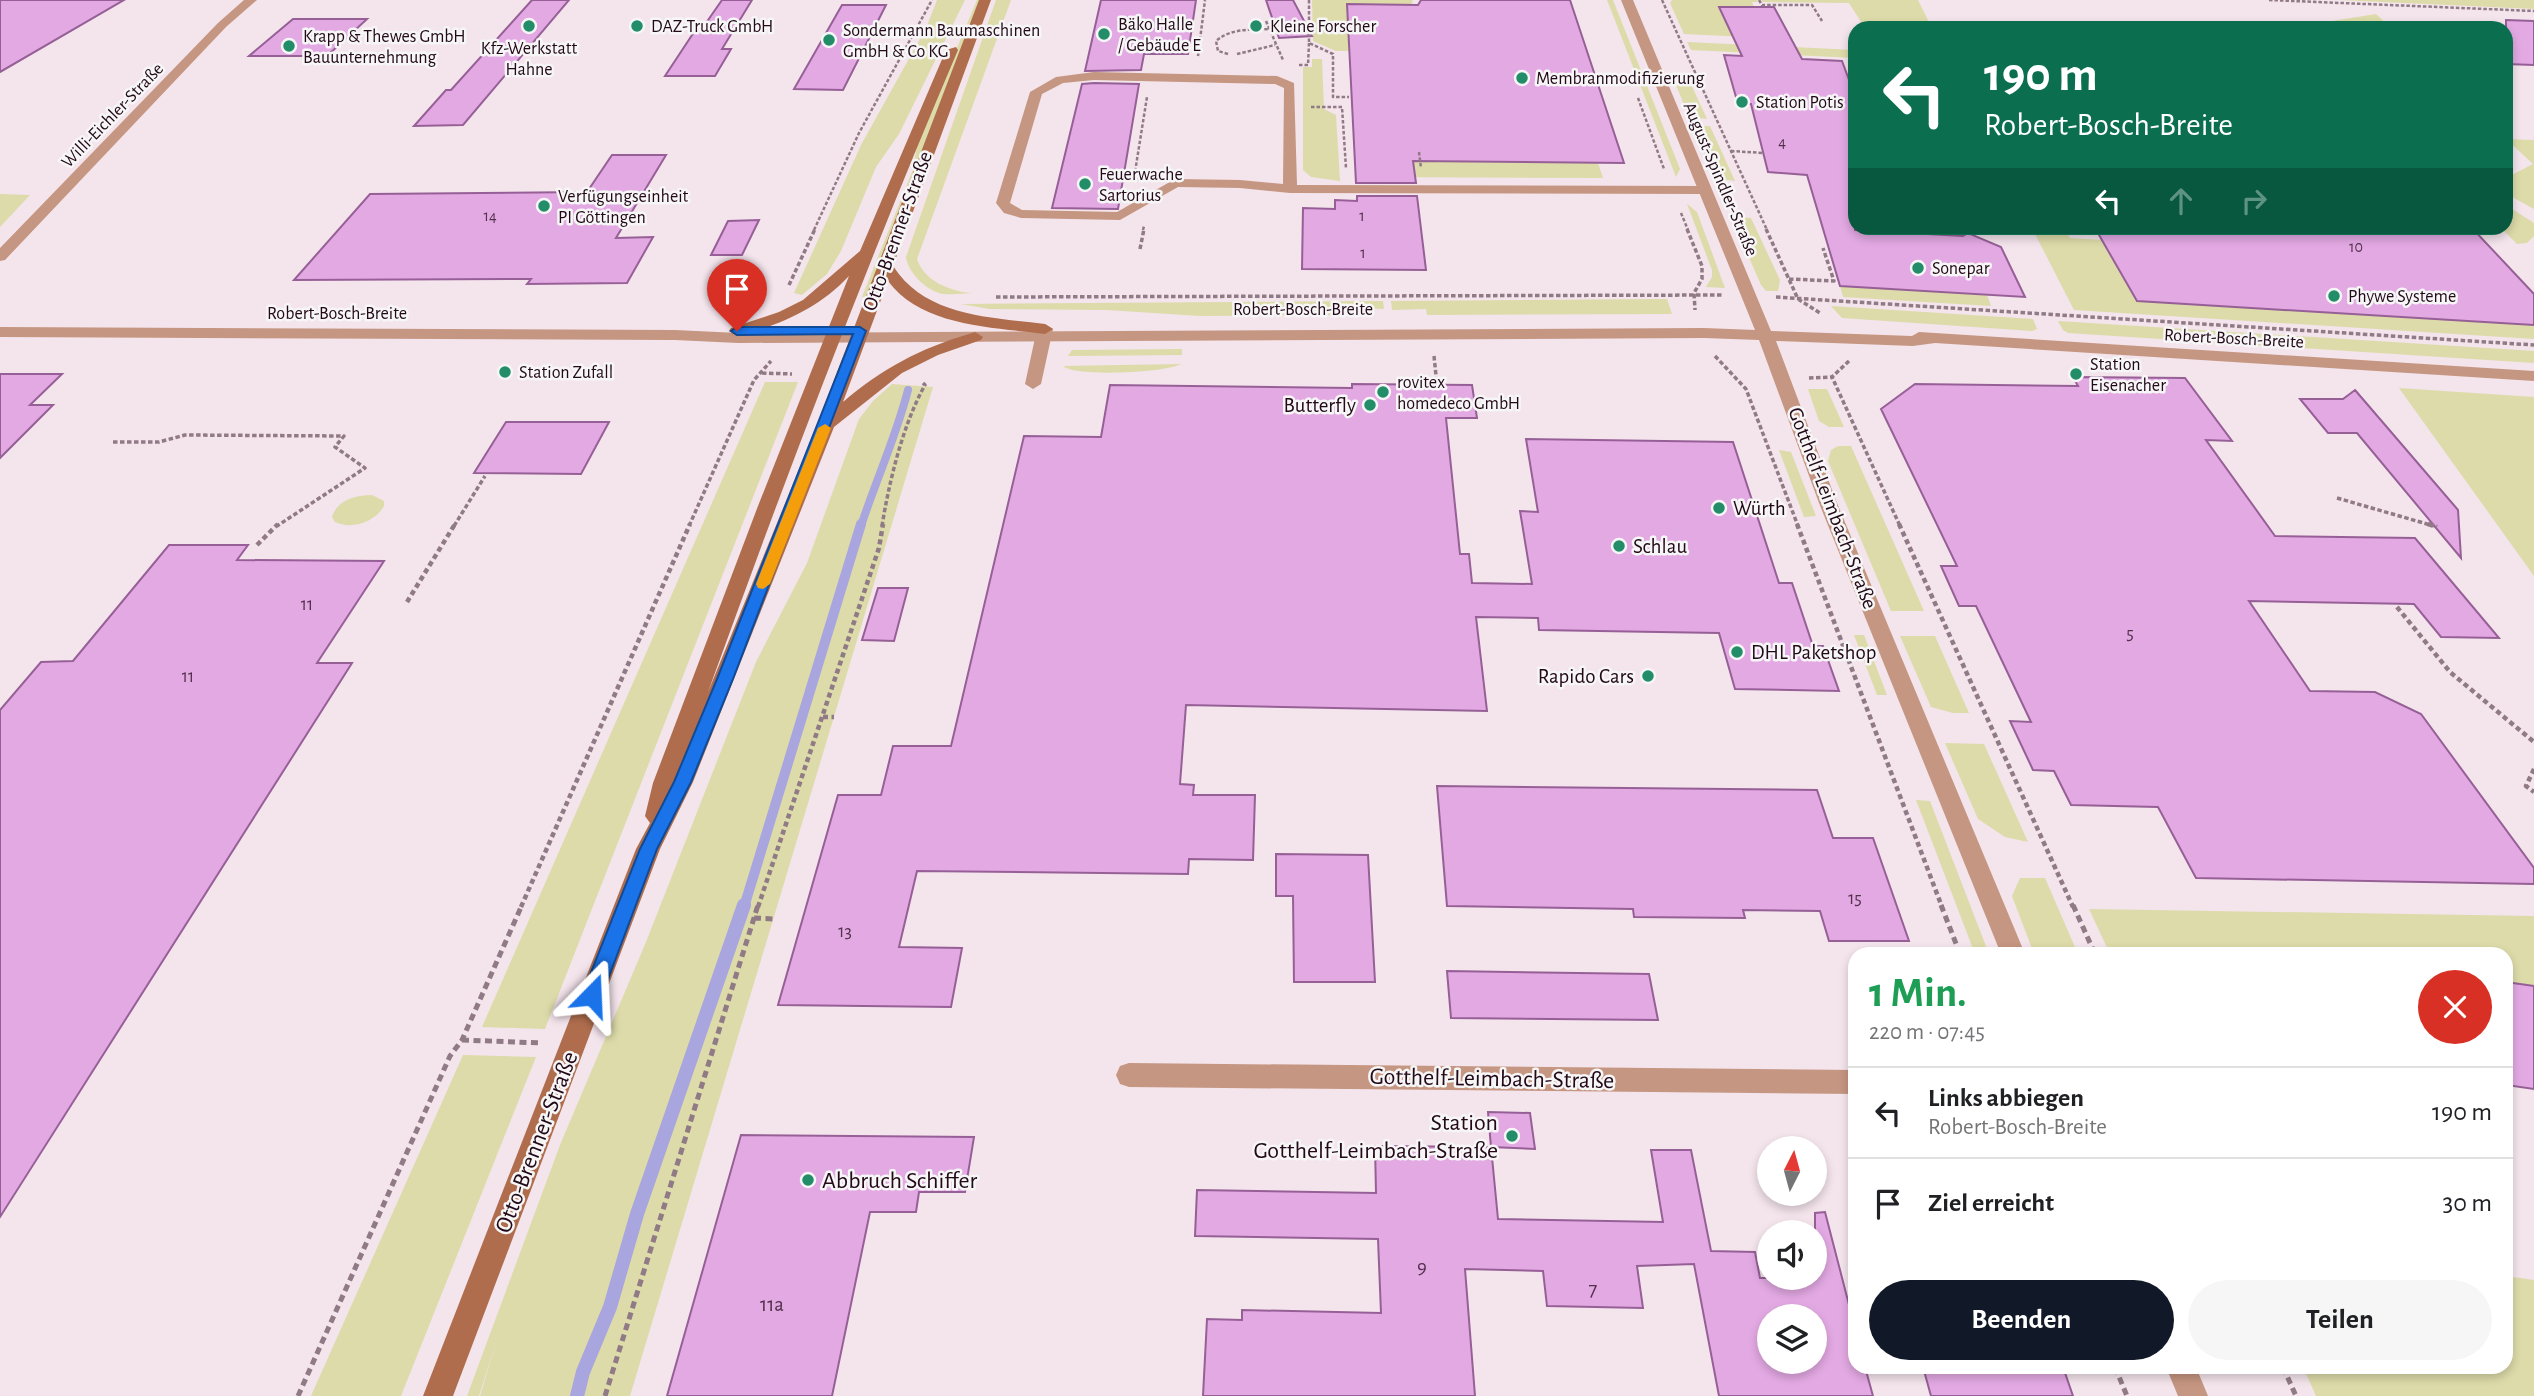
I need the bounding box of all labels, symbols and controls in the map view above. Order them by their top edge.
place label: Bäko Halle / Gebäude E [1118,16,1201,55]
marker: Kfz-Werkstatt Hahne [521,18,537,34]
marker: DAZ-Truck GmbH [629,18,645,34]
place label: DAZ-Truck GmbH [651,18,773,36]
marker: Kleine Forscher [1248,18,1264,34]
place label: Kleine Forscher [1270,18,1376,36]
place label: Sondermann Baumaschinen GmbH & Co KG [843,22,1040,61]
marker: Bäko Halle / Gebäude E [1096,26,1112,42]
place label: Krapp & Thewes GmbH Bauunternehmung [303,28,466,67]
marker: Sondermann Baumaschinen GmbH & Co KG [821,32,837,48]
marker: Krapp & Thewes GmbH Bauunternehmung [281,38,297,54]
place label: Kfz-Werkstatt Hahne [481,40,578,79]
icon: left [1869,49,1960,140]
text: 190 m [1984,51,2098,100]
street label: Willi-Eichler-Straße [58,60,167,172]
marker: Membranmodifizierung [1514,70,1530,86]
place label: Membranmodifizierung [1536,70,1705,88]
marker: Station Potis [1734,94,1750,110]
place label: Station Potis [1756,94,1844,112]
street label: August-Spindler-Straße [1679,100,1761,259]
text: Robert-Bosch-Breite [1984,109,2233,141]
house number: 4 [1778,134,1786,150]
street label: Otto-Brenner-Straße [859,149,936,314]
place label: Feuerwache Sartorius [1099,166,1183,205]
marker: Feuerwache Sartorius [1077,176,1093,192]
icon: left [2089,182,2127,220]
icon: ahead [2162,182,2200,220]
icon: right [2235,182,2273,220]
place label: Verfügungseinheit PI Göttingen [558,188,689,227]
marker: Verfügungseinheit PI Göttingen [536,198,552,214]
house number: 14 [483,208,497,224]
house number: 1 [1359,208,1365,224]
house number: 10 [2349,239,2363,255]
house number: 1 [1360,245,1366,261]
pin [707,259,767,331]
marker: Sonepar [1910,260,1926,276]
place label: Sonepar [1932,260,1990,278]
icon: arrive [718,270,756,308]
marker: Phywe Systeme [2326,288,2342,304]
place label: Phywe Systeme [2348,288,2456,306]
street label: Robert-Bosch-Breite [1233,301,1373,319]
street label: Robert-Bosch-Breite [267,305,407,323]
street label: Robert-Bosch-Breite [2164,326,2304,352]
place label: Station Eisenacher [2090,356,2166,395]
marker: Station Zufall [497,364,513,380]
place label: Station Zufall [519,364,613,382]
marker: Station Eisenacher [2068,366,2084,382]
place label: rovitex homedeco GmbH [1397,374,1520,413]
marker: rovitex homedeco GmbH [1375,384,1391,400]
place label: Butterfly [1284,395,1356,416]
marker: Butterfly [1362,397,1378,413]
street label: Gotthelf-Leimbach-Straße [1784,405,1881,612]
place label: Würth [1733,498,1786,519]
marker: Würth [1711,500,1727,516]
place label: Schlau [1633,536,1687,557]
marker: Schlau [1611,538,1627,554]
house number: 11 [301,596,313,614]
house number: 5 [2126,625,2134,643]
place label: DHL Paketshop [1751,642,1877,663]
marker: DHL Paketshop [1729,644,1745,660]
place label: Rapido Cars [1538,666,1634,687]
house number: 11 [182,668,194,686]
marker: Rapido Cars [1640,668,1656,684]
house number: 15 [1848,890,1862,908]
house number: 13 [838,923,852,941]
position arrow [555,958,629,1032]
button: close [2418,970,2492,1044]
text: 1 Min. [1869,972,1967,1014]
text: 220 m · 07:45 [1869,1021,1985,1044]
street label: Otto-Brenner-Straße [491,1048,583,1236]
street label: Gotthelf-Leimbach-Straße [1370,1065,1614,1093]
text: Links abbiegen [1928,1085,2084,1111]
icon: left [1869,1094,1907,1132]
text: 190 m [2432,1099,2492,1125]
place label: Station Gotthelf-Leimbach-Straße [1253,1111,1498,1163]
text: Robert-Bosch-Breite [1928,1116,2107,1139]
marker: Station Gotthelf-Leimbach-Straße [1504,1128,1520,1144]
north arrow [1757,1136,1827,1206]
map controls [1757,1136,1827,1374]
place label: Abbruch Schiffer [822,1169,977,1193]
marker: Abbruch Schiffer [800,1172,816,1188]
icon: arrive [1869,1185,1907,1223]
text: Ziel erreicht [1928,1190,2054,1216]
text: 30 m [2442,1190,2492,1216]
button: sound [1757,1220,1827,1290]
house number: 9 [1417,1256,1427,1277]
house number: 7 [1589,1279,1598,1300]
button: Beenden [1869,1280,2174,1360]
button: Teilen [2188,1280,2492,1360]
house number: 11a [760,1294,784,1315]
button: layers [1757,1304,1827,1374]

